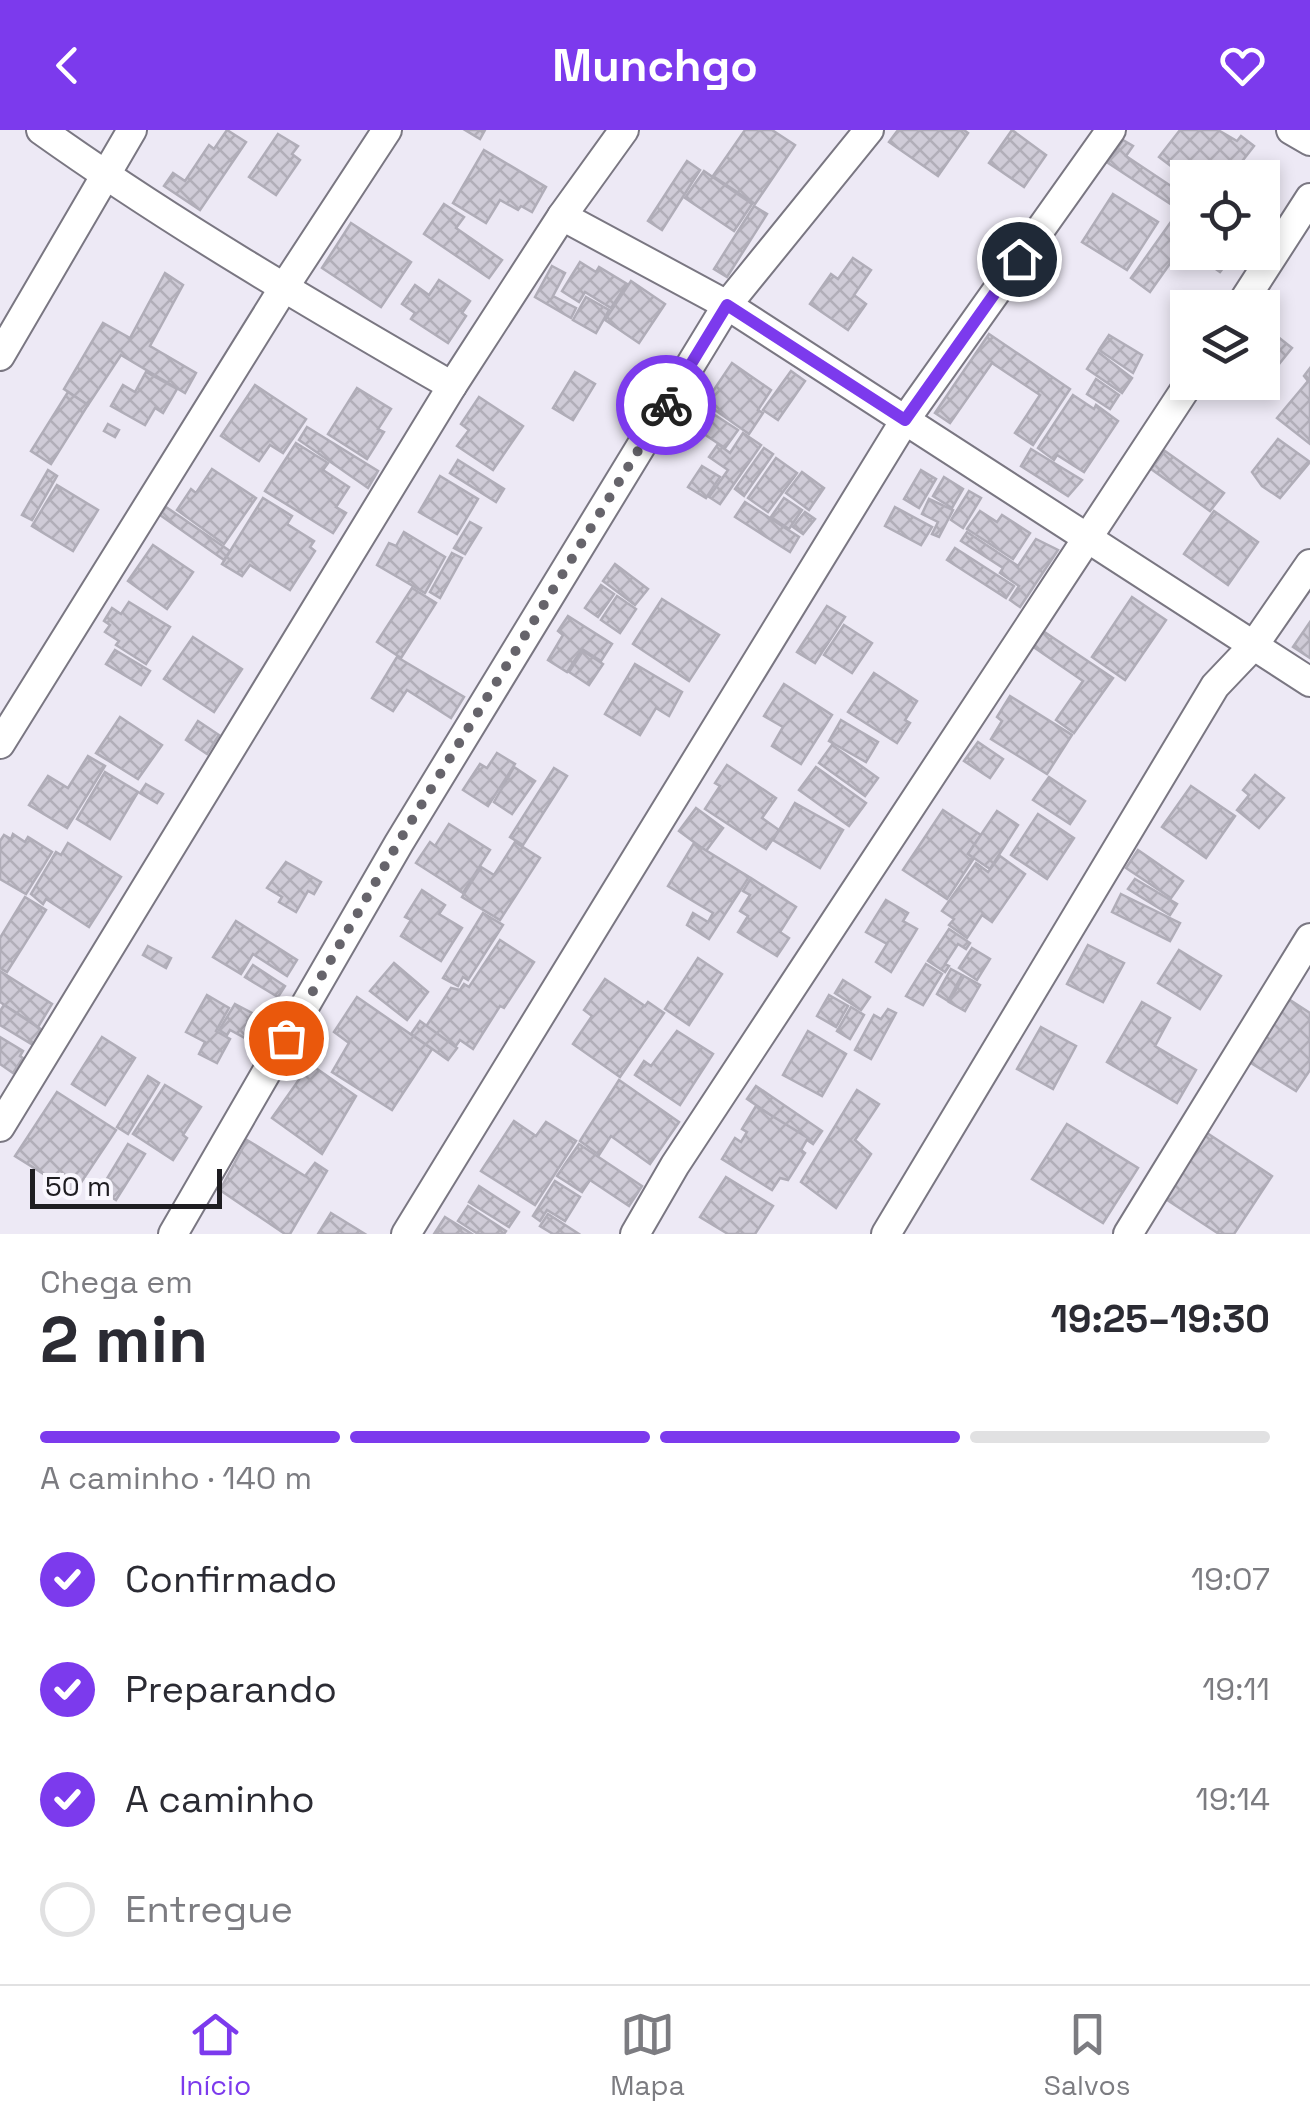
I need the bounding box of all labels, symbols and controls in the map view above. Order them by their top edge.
text: Munchgo [552,37,758,94]
icon: back [40,38,95,93]
icon: heart [1215,38,1270,93]
map controls [1170,160,1280,400]
button: locate [1170,160,1280,270]
pin [977,217,1062,302]
icon: home [992,232,1047,287]
button: layers [1170,290,1280,400]
courier [616,355,716,455]
icon: bike [639,378,694,433]
pin [244,996,329,1081]
icon: bag [259,1011,314,1066]
scale bar [30,1164,222,1208]
text: 50 m [45,1168,111,1204]
text: Chega em [40,1262,193,1302]
text: 19:25–19:30 [1051,1295,1270,1343]
text: 2 min [40,1298,208,1381]
text: A caminho · 140 m [40,1458,312,1498]
icon: check [40,1552,95,1607]
text: Confirmado [125,1555,337,1603]
text: 19:07 [1191,1559,1270,1599]
icon: check [40,1662,95,1717]
text: Preparando [125,1665,337,1713]
text: 19:11 [1202,1669,1270,1709]
icon: check [40,1772,95,1827]
text: A caminho [125,1775,315,1823]
text: 19:14 [1196,1779,1270,1819]
text: Entregue [125,1885,293,1933]
tab: Início [180,2007,251,2103]
tab: Mapa [610,2007,685,2103]
tab: Salvos [1044,2007,1130,2103]

